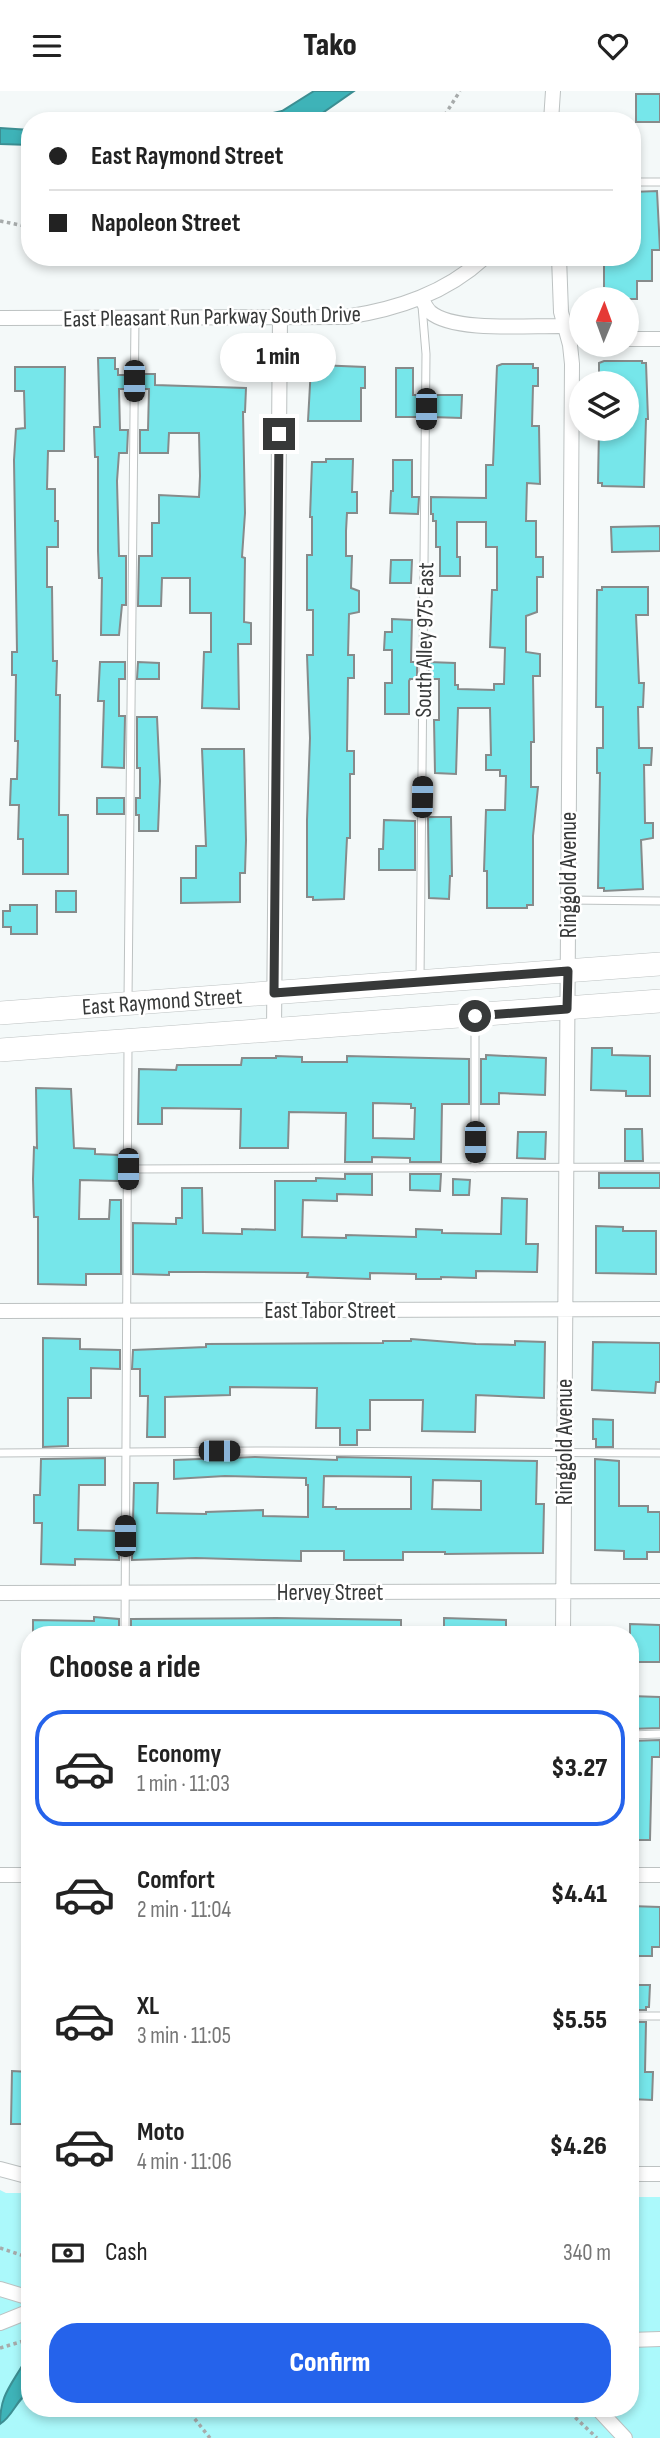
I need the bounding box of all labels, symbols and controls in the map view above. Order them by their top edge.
text: Tako [303,26,357,65]
icon: menu [28,27,66,65]
icon: heart [594,27,632,65]
text: East Raymond Street [91,141,283,172]
text: Napoleon Street [91,208,240,239]
north arrow [569,287,639,357]
map controls [569,287,639,441]
street label: East Pleasant Run Parkway South Drive [63,300,361,334]
callout: 1 min [221,333,337,381]
text: 1 min [256,343,300,371]
car [124,360,145,402]
button: layers [569,371,639,441]
car [416,388,437,430]
route end [263,418,295,450]
street label: South Alley 975 East [410,562,440,718]
car [412,776,433,818]
street label: Ringgold Avenue [555,812,583,938]
street label: East Raymond Street [81,982,243,1022]
route start [459,1000,491,1032]
car [465,1121,486,1163]
car [118,1148,139,1190]
street label: East Tabor Street [264,1297,396,1325]
street label: Ringgold Avenue [551,1379,579,1505]
car [199,1441,241,1462]
car [115,1515,136,1557]
street label: Hervey Street [277,1579,383,1607]
text: Choose a ride [49,1648,201,1687]
icon: car [53,1737,116,1800]
text: Economy [137,1739,221,1770]
text: $3.27 [551,1753,607,1784]
text: 1 min · 11:03 [137,1770,230,1798]
icon: car [53,1863,116,1926]
text: Comfort [137,1865,215,1896]
text: $4.41 [551,1879,607,1910]
text: 2 min · 11:04 [137,1896,231,1924]
icon: car [53,1989,116,2052]
text: XL [137,1991,159,2022]
text: $5.55 [552,2005,607,2036]
text: 3 min · 11:05 [137,2022,231,2050]
icon: car [53,2115,116,2178]
text: Moto [137,2117,185,2148]
text: $4.26 [550,2131,607,2162]
text: 4 min · 11:06 [137,2148,232,2176]
icon: cash [49,2234,87,2272]
text: Cash [105,2237,148,2268]
text: 340 m [563,2239,611,2267]
button: Confirm [49,2323,611,2403]

